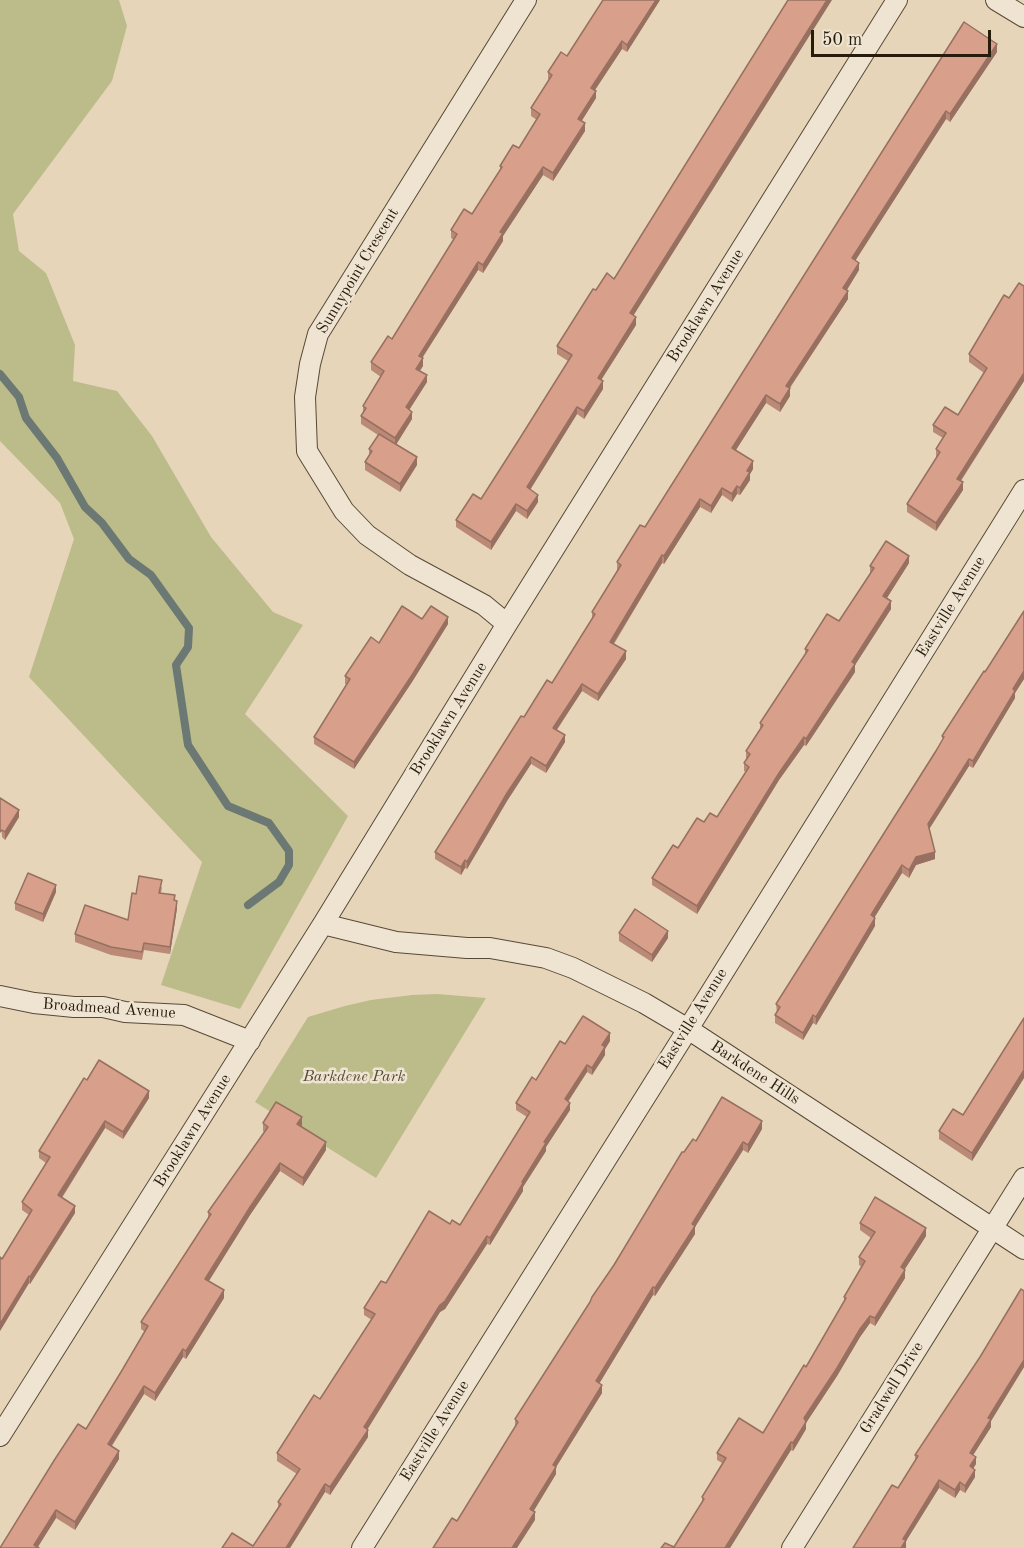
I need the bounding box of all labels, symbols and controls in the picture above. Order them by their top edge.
scale bar [814,18,994,56]
text: 50 m [822,31,862,49]
street label: Sunnypoint Crescent [313,204,403,338]
street label: Brooklawn Avenue [663,246,749,366]
street label: Eastville Avenue [912,553,990,661]
street label: Brooklawn Avenue [406,659,492,779]
street label: Eastville Avenue [654,965,732,1073]
street label: Broadmead Avenue [42,995,176,1023]
street label: Barkdene Hills [707,1037,803,1109]
park label: Barkdene Park [303,1067,405,1087]
street label: Brooklawn Avenue [150,1071,236,1191]
street label: Gradwell Drive [856,1338,928,1438]
street label: Eastville Avenue [396,1377,474,1485]

